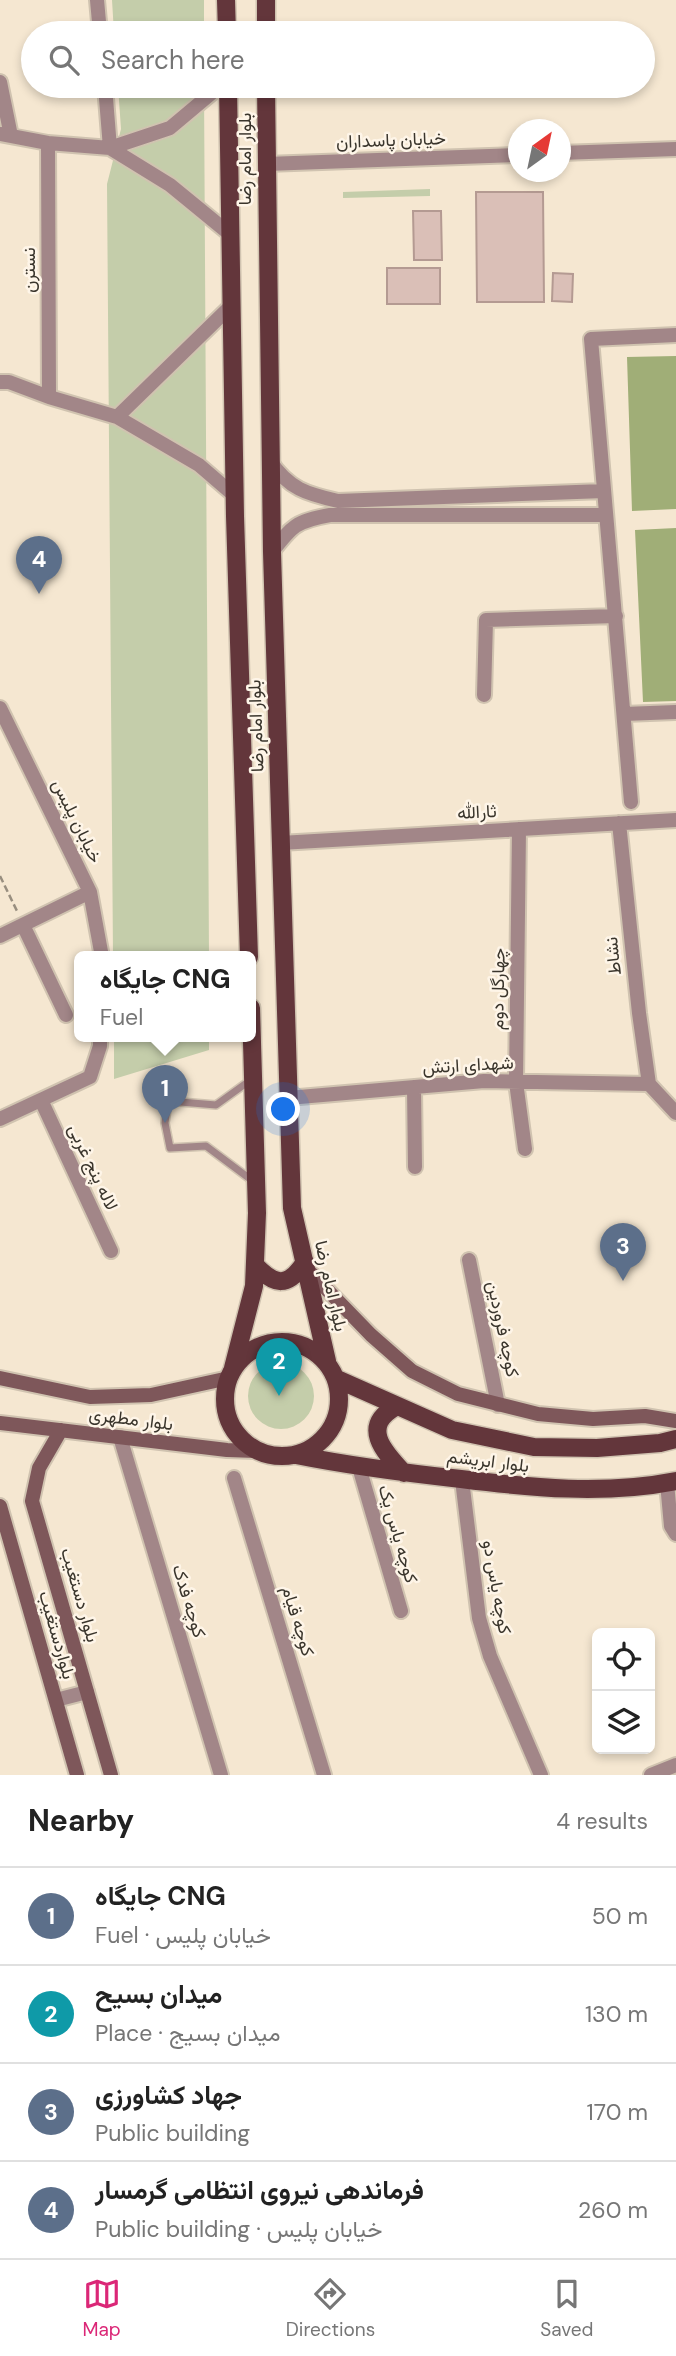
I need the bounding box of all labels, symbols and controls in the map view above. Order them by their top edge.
search box [21,21,655,98]
icon: search [45,41,83,79]
text: Search here [101,43,244,77]
street label: بلوار امام رضا [233,113,257,205]
north arrow [508,119,571,182]
street label: خیابان پاسداران [336,126,446,154]
street label: نسترن [17,247,41,293]
pin: 4 [16,536,62,594]
street label: بلوار امام رضا [242,679,270,773]
street label: خیابان پلیس [46,775,108,867]
street label: ثارالله [457,799,497,825]
street label: نشاط [599,936,627,976]
street label: چهارگل دوم [485,948,511,1030]
popup [74,951,256,1042]
text: جایگاه CNG [100,962,230,996]
text: Fuel [100,1002,143,1032]
street label: شهدای ارتش [422,1051,514,1079]
pin: 1 [142,1065,188,1123]
your location [266,1092,300,1126]
street label: لاله پنج غربی [62,1120,124,1214]
pin: 3 [600,1223,646,1281]
street label: بلوار امام رضا [309,1238,353,1334]
street label: کوچه فروردین [481,1279,525,1379]
pin: 2 [256,1338,302,1396]
street label: بلوار مطهری [88,1402,174,1436]
street label: بلوار ابریشم [445,1444,531,1478]
street label: کوچه یاس یک [373,1482,423,1586]
street label: کوچه یاس دو [477,1538,517,1636]
street label: بلوار دستغیب [55,1545,105,1645]
street label: کوچه فدک [166,1561,212,1641]
street label: کوچه قیام [276,1583,320,1659]
street label: بلواردستغیب [33,1588,81,1682]
map controls [592,1628,655,1754]
button: locate [592,1628,655,1691]
button: layers [592,1691,655,1754]
text: Nearby [28,1801,134,1840]
text: 4 results [556,1806,648,1836]
text: جایگاه CNG [95,1879,226,1913]
text: 1 [47,1901,55,1931]
text: 50 m [592,1901,648,1931]
text: Fuel · خیابان پلیس [95,1920,271,1950]
text: میدان بسیح [95,1977,222,2011]
text: 2 [44,1999,58,2029]
text: 130 m [585,1999,648,2029]
text: Place · میدان بسیج [95,2018,280,2048]
text: جهاد کشاورزی [95,2078,242,2112]
text: 3 [44,2097,58,2127]
text: 170 m [587,2097,648,2127]
text: Public building [95,2118,250,2148]
text: فرماندهی نیروی انتظامی گرمسار [95,2173,424,2207]
text: 4 [44,2195,58,2225]
text: 260 m [578,2195,648,2225]
text: Public building · خیابان پلیس [95,2214,382,2244]
tab: Map [83,2275,121,2342]
tab: Directions [286,2275,375,2342]
tab: Saved [540,2275,593,2342]

